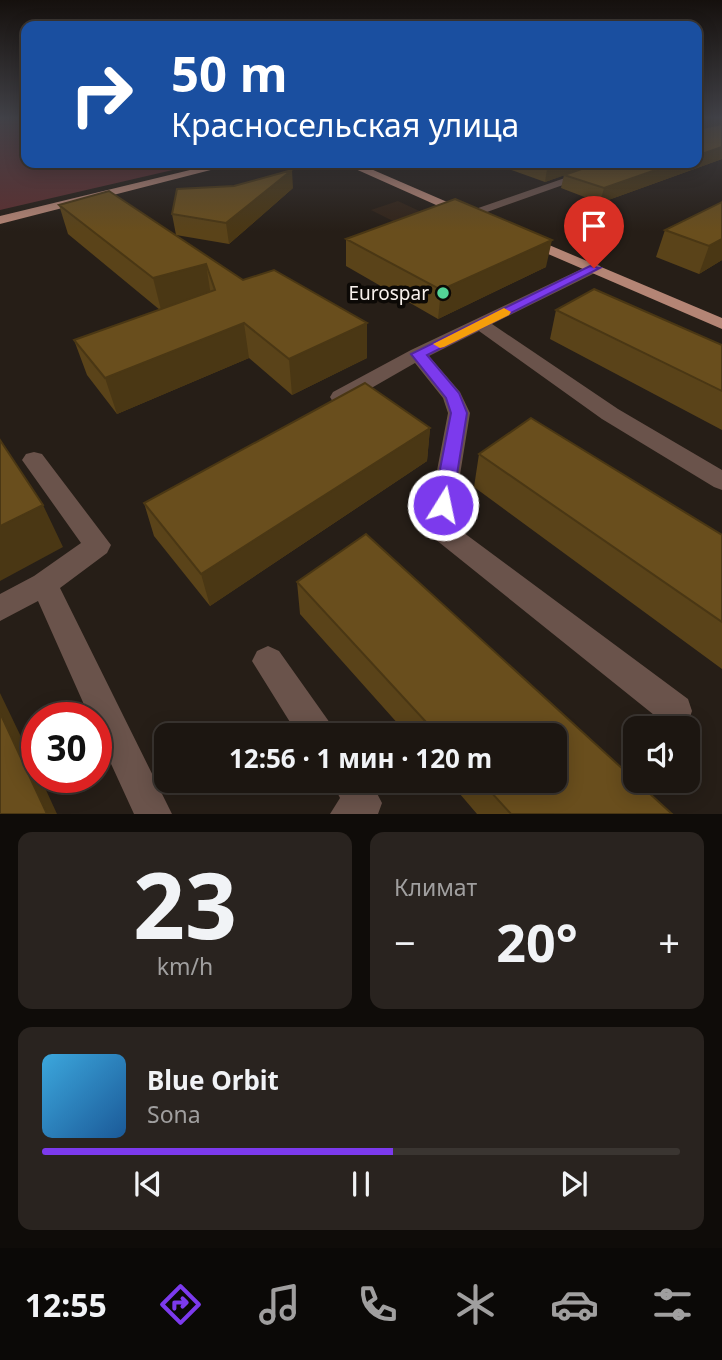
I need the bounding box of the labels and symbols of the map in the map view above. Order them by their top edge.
pin [564,196,624,268]
place label: Eurospar [348,280,429,306]
marker: Eurospar [435,285,451,301]
position arrow [406,468,480,542]
speed limit sign: 30 [21,702,112,793]

